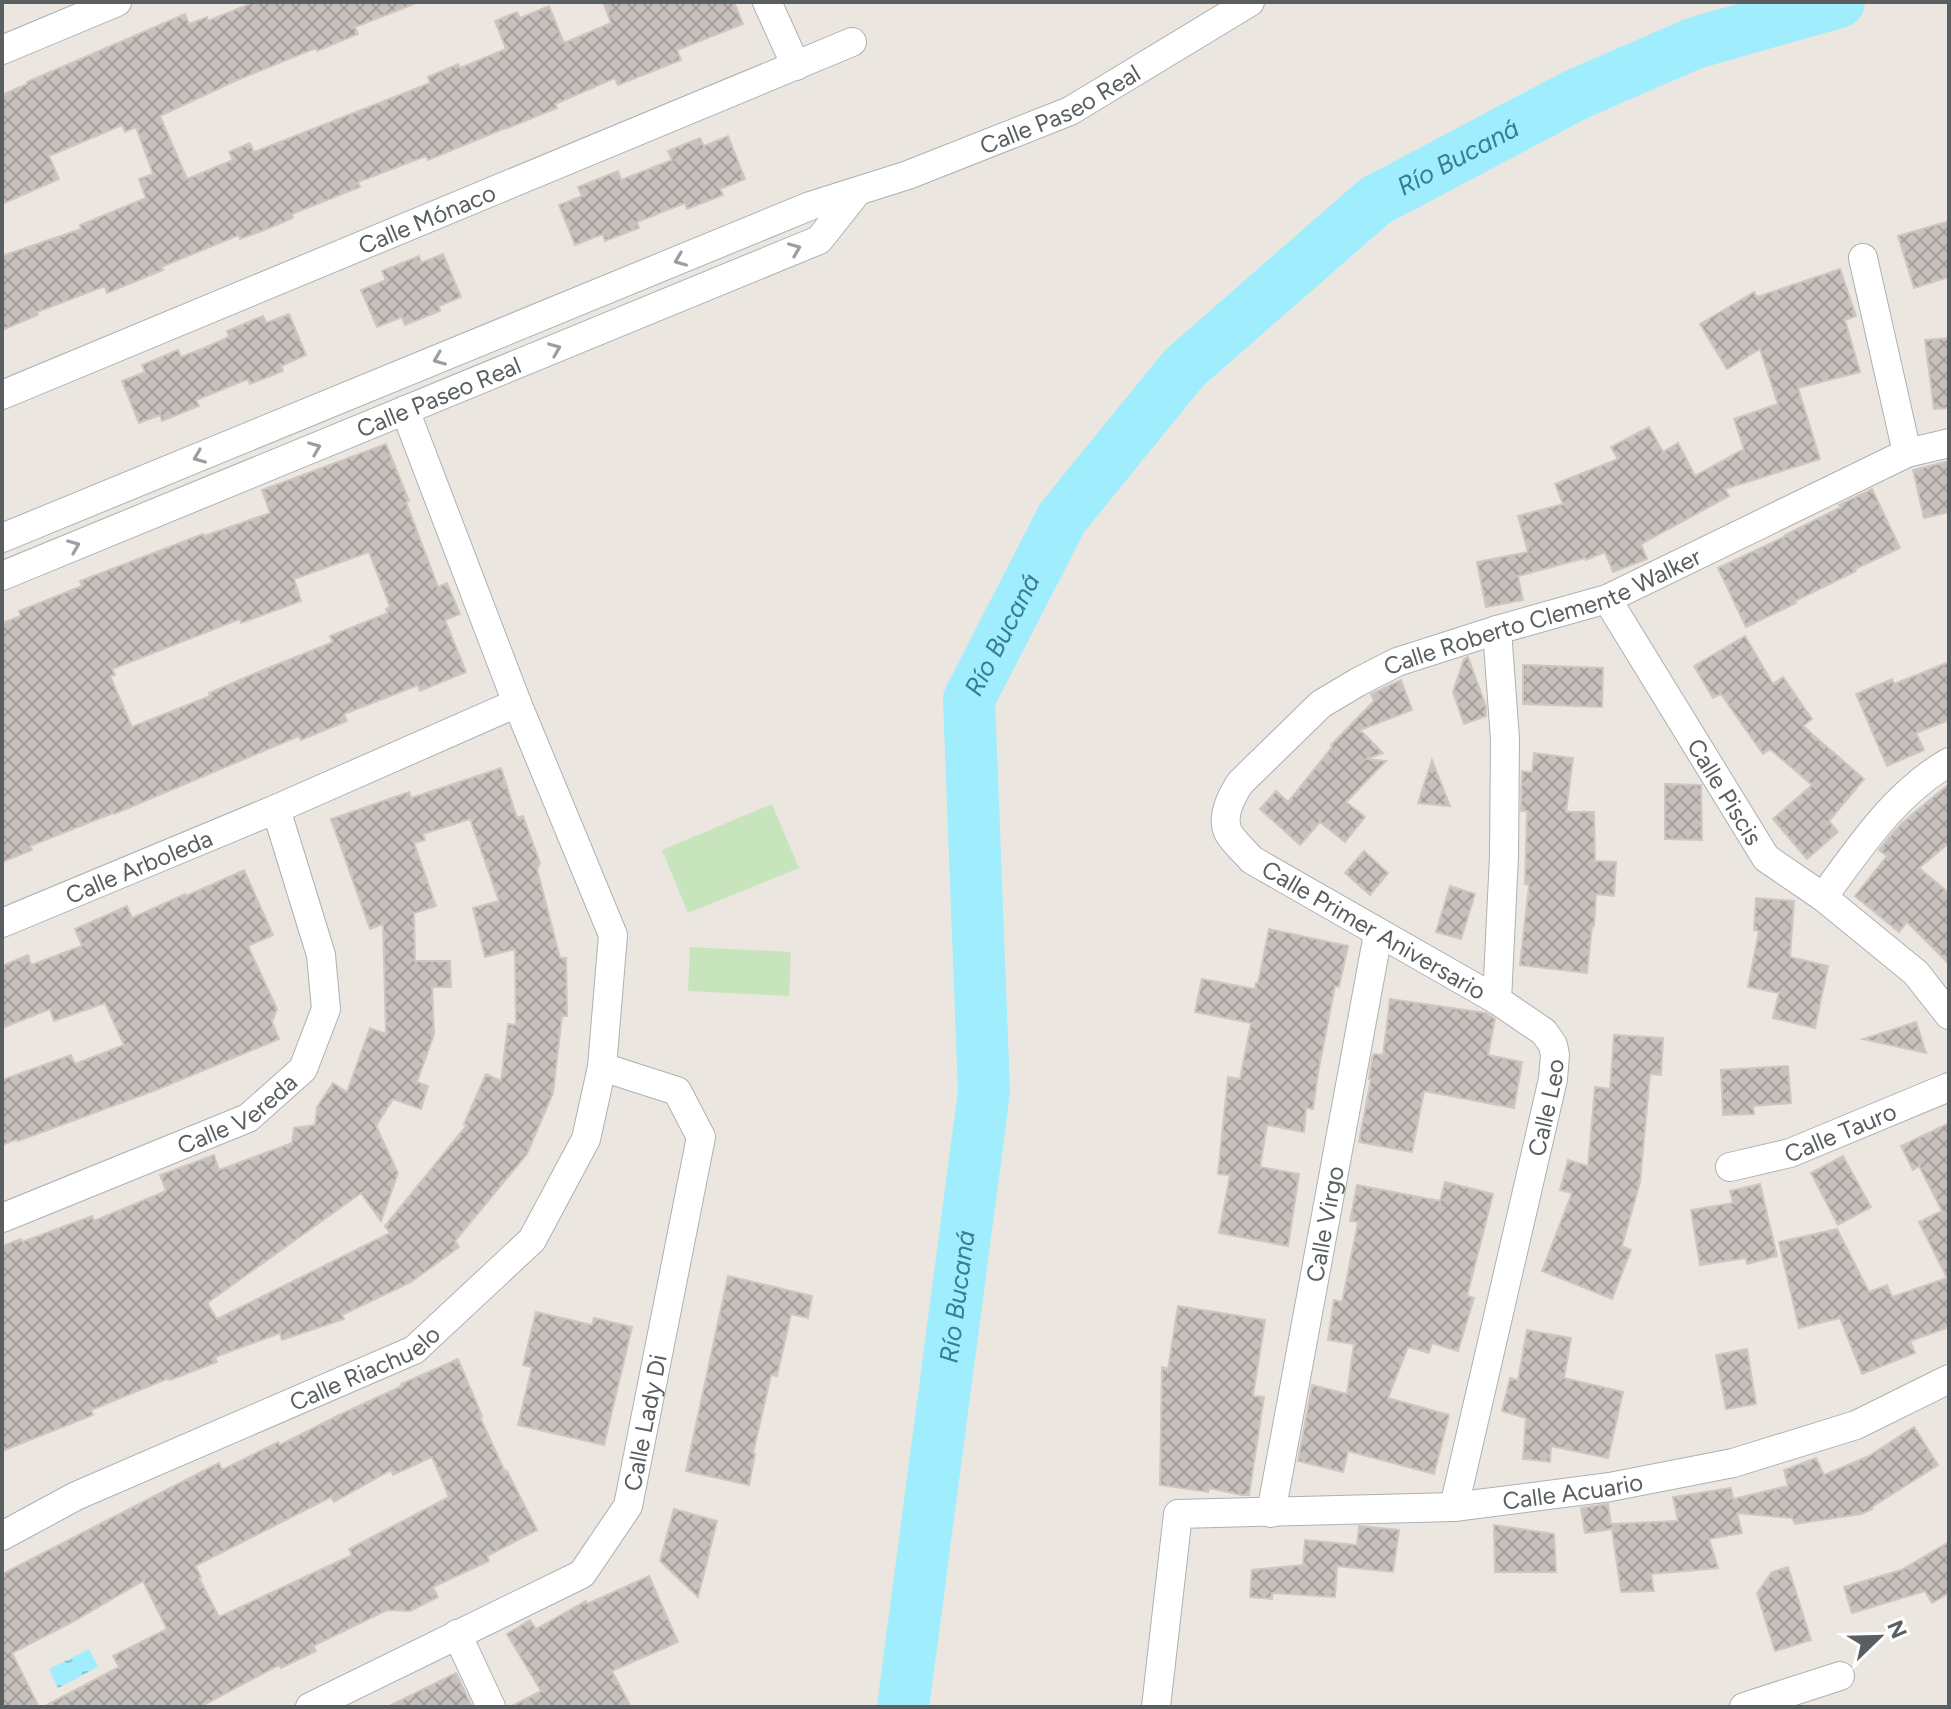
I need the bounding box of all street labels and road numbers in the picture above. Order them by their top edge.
street label: Calle Paseo Real [975,58,1145,160]
street label: Calle Mónaco [354,177,500,260]
street label: Calle Paseo Real [352,350,525,443]
street label: Calle Roberto Clemente Walker [1378,541,1706,681]
street label: Calle Piscis [1682,733,1769,850]
street label: Calle Arboleda [61,823,216,910]
street label: Calle Primer Aniversario [1257,854,1491,1006]
street label: Calle Leo [1521,1058,1569,1159]
street label: Calle Vereda [173,1067,303,1160]
street label: Calle Tauro [1780,1096,1901,1168]
street label: Calle Virgo [1299,1163,1349,1284]
street label: Calle Riachuelo [285,1319,446,1417]
street label: Calle Lady Di [617,1352,672,1493]
street label: Calle Acuario [1501,1466,1645,1515]

